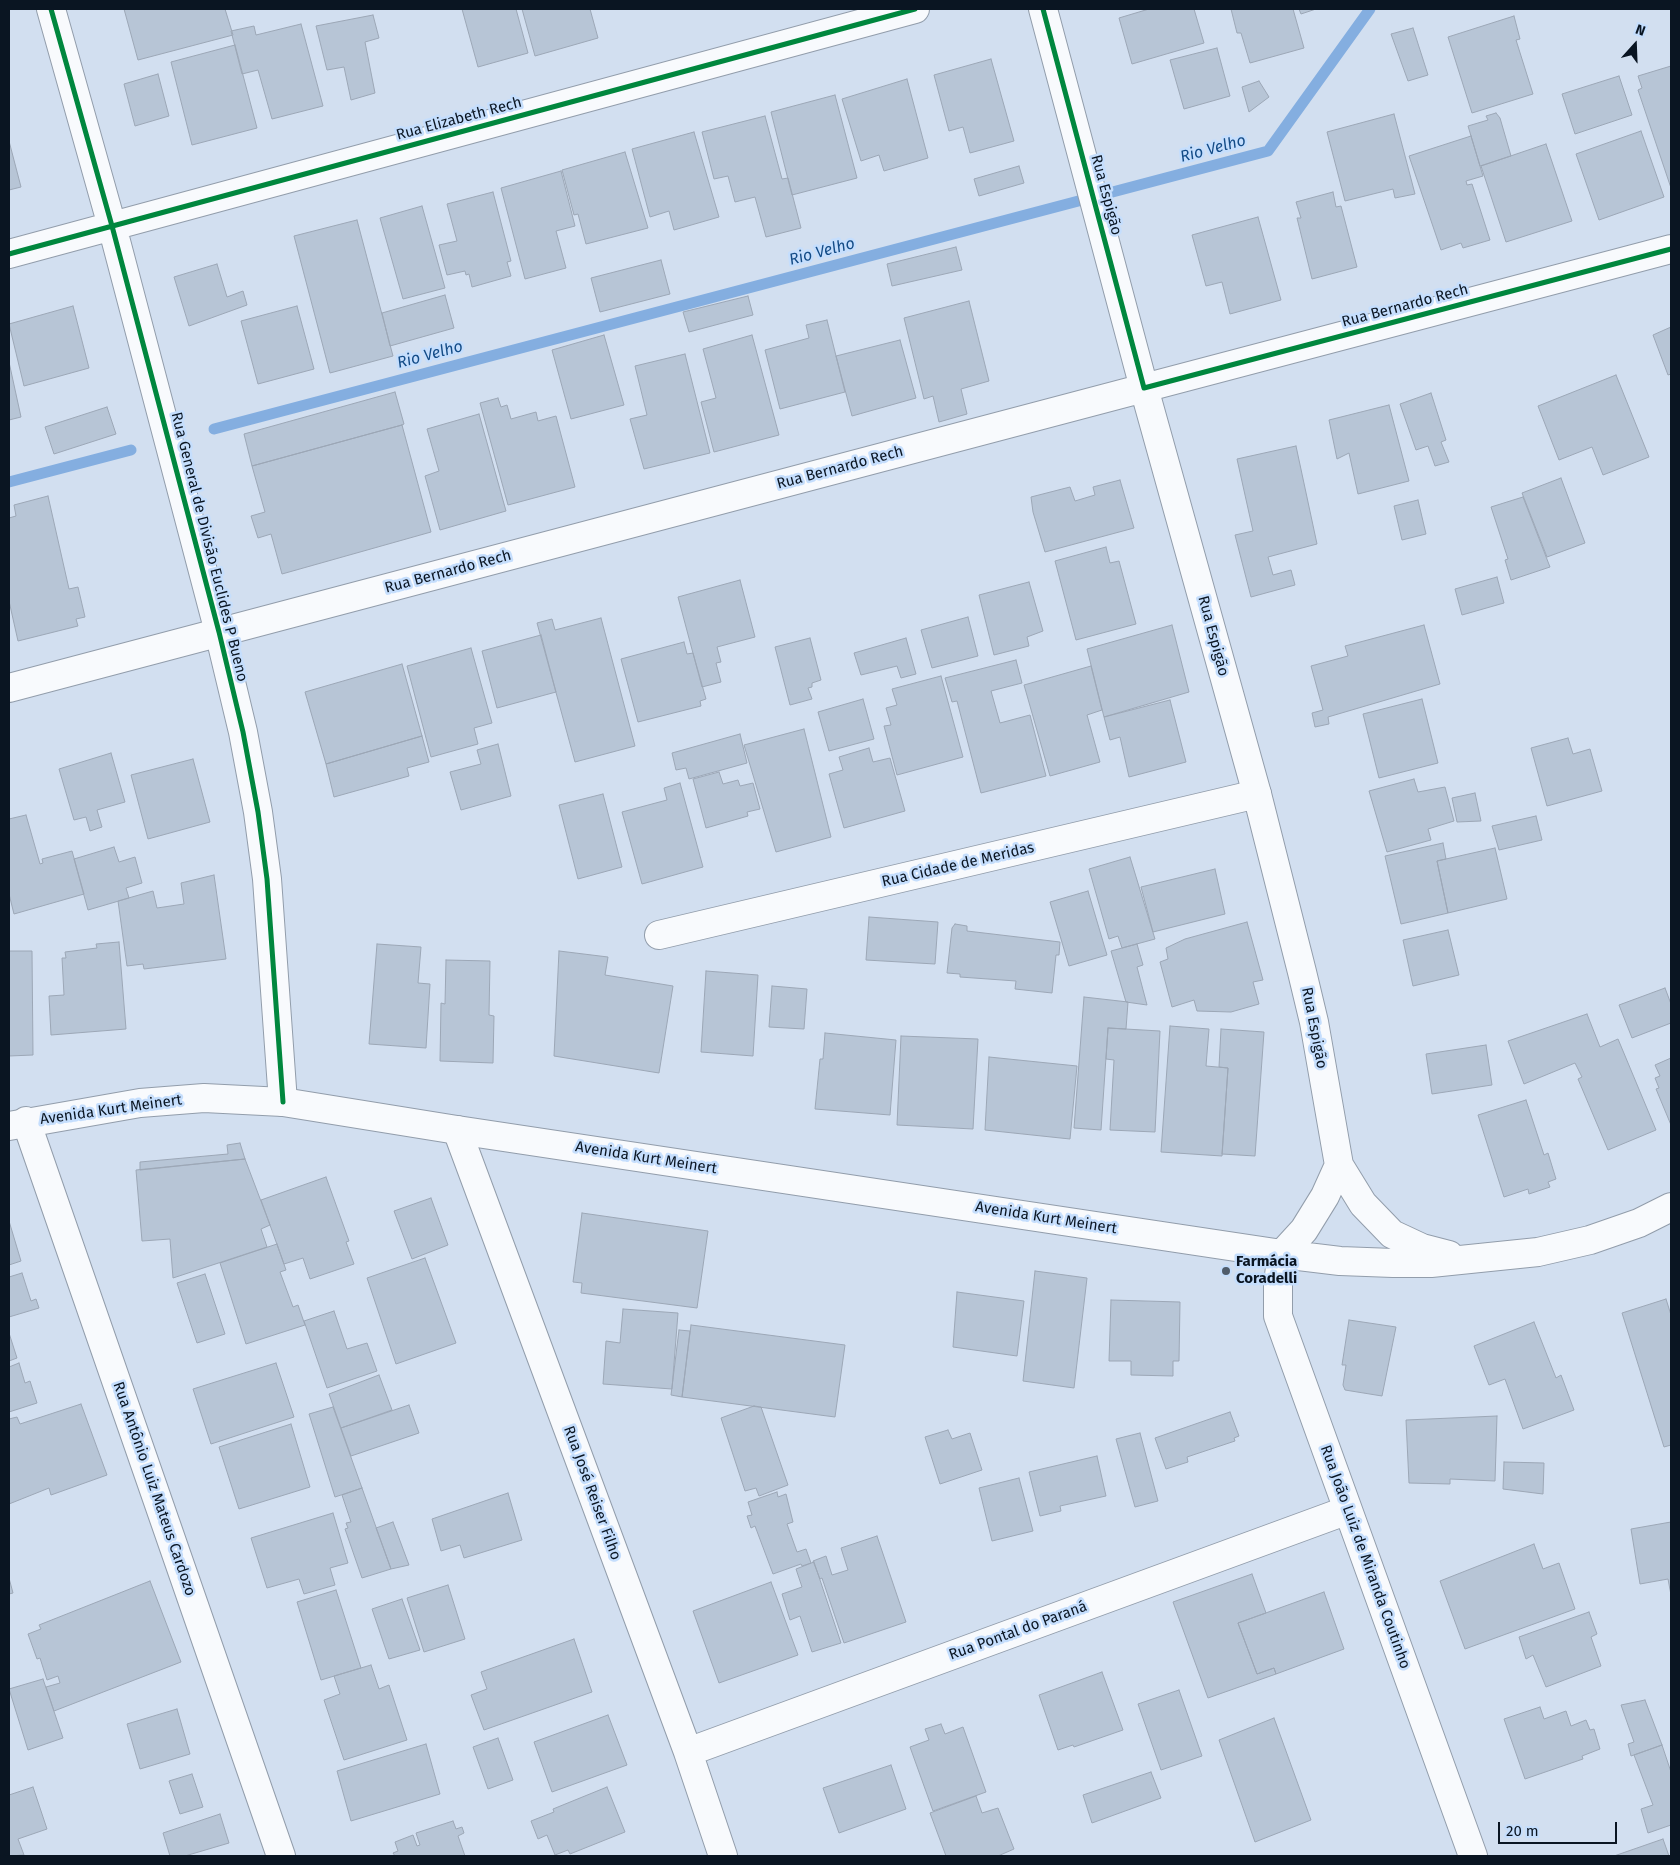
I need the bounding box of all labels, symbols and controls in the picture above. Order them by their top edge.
north arrow [1610,20,1660,70]
text: N [1633,21,1648,40]
street label: Rua Elizabeth Rech [394,94,524,144]
water label: Rio Velho [1178,131,1248,167]
street label: Rua Espigão [1087,153,1125,237]
water label: Rio Velho [787,234,857,270]
street label: Rua Bernardo Rech [1340,280,1470,332]
water label: Rio Velho [395,337,465,373]
street label: Rua General de Divisão Euclides P Bueno [167,410,251,684]
street label: Rua Bernardo Rech [775,442,905,494]
street label: Rua Bernardo Rech [383,546,513,598]
street label: Rua Espigão [1194,594,1232,678]
street label: Rua Cidade de Meridas [880,839,1036,891]
street label: Rua Espigão [1297,986,1331,1070]
street label: Avenida Kurt Meinert [39,1091,183,1129]
street label: Avenida Kurt Meinert [574,1138,718,1178]
street label: Avenida Kurt Meinert [974,1198,1118,1238]
place label: Farmácia Coradelli [1236,1253,1297,1288]
marker: Farmácia Coradelli [1220,1265,1232,1277]
street label: Rua Antônio Luiz Mateus Cardozo [109,1380,199,1598]
street label: Rua José Reiser Filho [559,1423,625,1563]
street label: Rua João Luiz de Miranda Coutinho [1316,1443,1414,1671]
street label: Rua Pontal do Paraná [947,1598,1089,1664]
scale bar [1500,1812,1619,1844]
text: 20 m [1506,1822,1539,1840]

